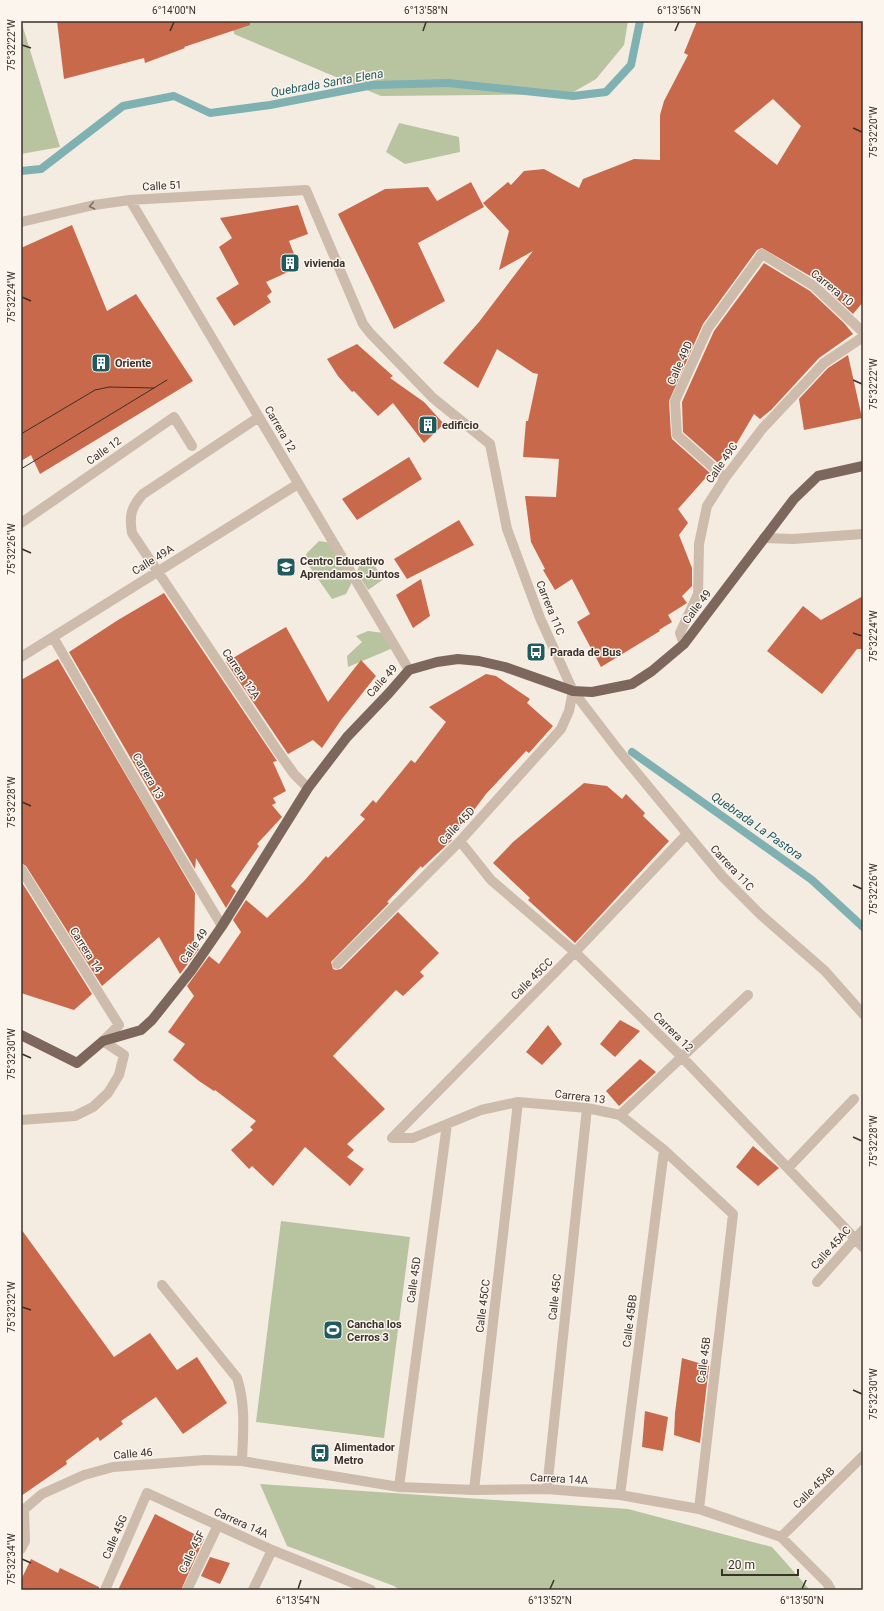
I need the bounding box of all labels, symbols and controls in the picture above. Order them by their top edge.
text: 6°14'00"N [152,5,196,16]
text: 6°13'58"N [404,5,448,16]
text: 6°13'56"N [657,5,701,16]
text: 75°32'22"W [6,19,17,71]
water label: Quebrada Santa Elena [270,66,384,100]
text: 75°32'20"W [868,106,879,158]
street label: Calle 51 [142,178,182,194]
one-way arrow [89,201,95,210]
building icon: vivienda [279,252,301,274]
place label: vivienda [304,257,345,270]
street label: Carrera 10 [808,267,856,309]
text: 75°32'24"W [6,271,17,323]
street label: Calle 49D [665,339,695,387]
building icon: Oriente [90,352,112,374]
place label: Oriente [115,357,151,370]
text: 75°32'22"W [868,358,879,410]
street label: Carrera 12 [262,404,298,454]
building icon: edificio [417,414,439,436]
place label: edificio [442,419,479,432]
street label: Calle 12 [84,434,124,468]
street label: Calle 49C [703,440,741,486]
text: 75°32'26"W [6,523,17,575]
street label: Calle 49A [130,542,177,578]
place label: Centro Educativo Aprendamos Juntos [300,555,400,581]
school or university icon: Centro Educativo Aprendamos Juntos [275,556,297,578]
street label: Carrera 11C [533,579,567,637]
street label: Calle 49 [680,587,714,627]
text: 75°32'24"W [868,610,879,662]
bus stop icon: Parada de Bus [525,641,547,663]
street label: Carrera 12A [219,646,263,702]
place label: Parada de Bus [550,646,622,659]
street label: Calle 49 [364,662,400,700]
street label: Carrera 13 [130,751,166,801]
text: 75°32'28"W [6,776,17,828]
water label: Quebrada La Pastora [709,789,805,863]
street label: Calle 45D [436,805,478,847]
street label: Carrera 11C [707,842,757,894]
text: 75°32'26"W [868,863,879,915]
street label: Carrera 14 [67,925,105,975]
street label: Calle 49 [177,926,211,966]
street label: Calle 45CC [508,955,556,1003]
street label: Carrera 12 [650,1009,696,1055]
text: 75°32'30"W [6,1028,17,1080]
street label: Carrera 13 [554,1087,606,1107]
text: 75°32'28"W [868,1115,879,1167]
street label: Calle 45AC [808,1224,854,1272]
street label: Calle 45D [404,1256,424,1304]
street label: Calle 45C [546,1273,564,1321]
street label: Calle 45CC [473,1279,493,1333]
text: 75°32'32"W [6,1281,17,1333]
street label: Calle 45BB [620,1294,640,1348]
place label: Cancha los Cerros 3 [347,1318,402,1344]
sports icon: Cancha los Cerros 3 [322,1319,344,1341]
street label: Calle 45B [695,1336,713,1384]
text: 75°32'30"W [868,1368,879,1420]
place label: Alimentador Metro [334,1441,395,1467]
bus stop icon: Alimentador Metro [309,1442,331,1464]
street label: Calle 46 [113,1446,153,1462]
street label: Calle 45AB [791,1464,838,1511]
street label: Carrera 14A [530,1471,589,1487]
street label: Carrera 14A [212,1505,271,1541]
street label: Calle 45G [100,1513,130,1561]
street label: Calle 45F [176,1529,208,1575]
text: 75°32'34"W [6,1533,17,1585]
scale bar [722,1551,798,1577]
text: 20 m [728,1558,755,1572]
text: 6°13'54"N [276,1595,320,1606]
text: 6°13'52"N [528,1595,572,1606]
text: 6°13'50"N [780,1595,824,1606]

